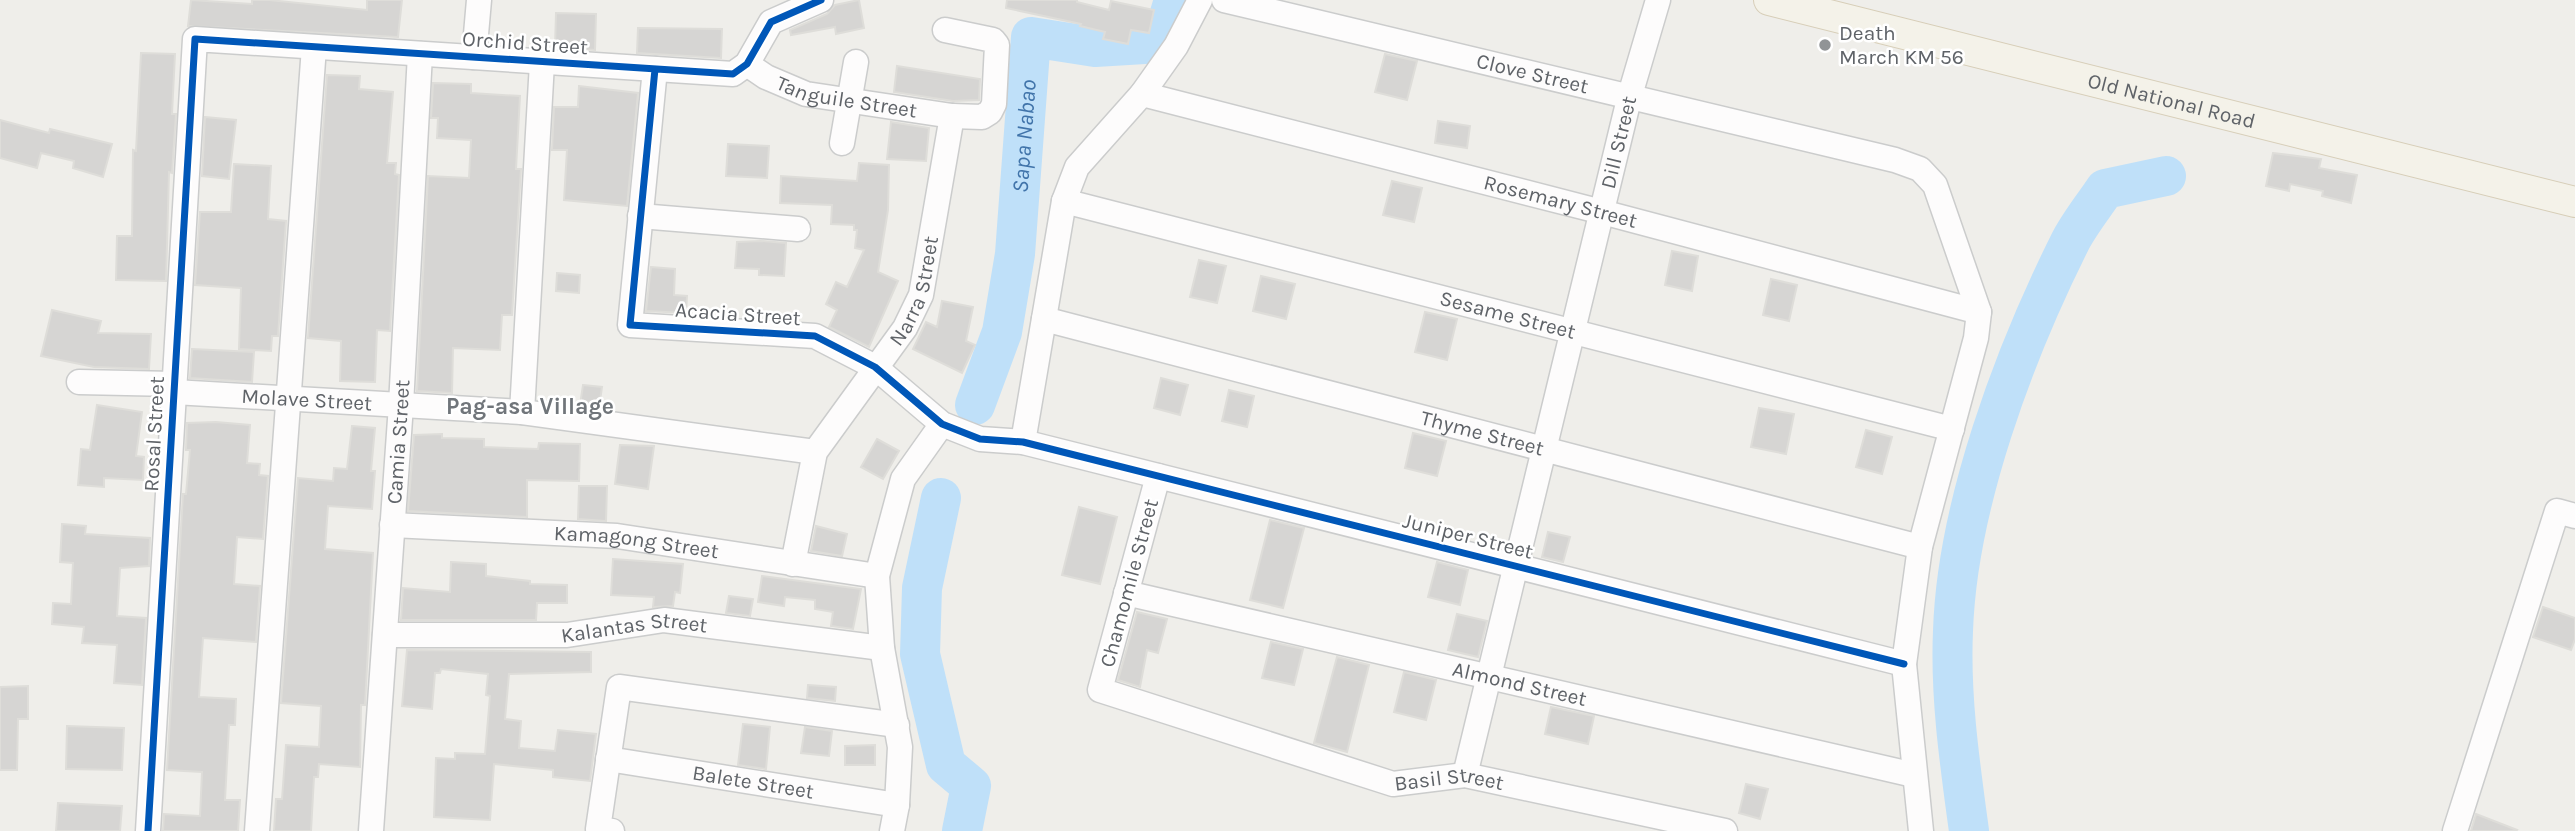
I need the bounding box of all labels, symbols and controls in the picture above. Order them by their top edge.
place label: Death March KM 56 [1839,21,1964,69]
street label: Orchid Street [461,27,589,59]
marker: Death March KM 56 [1817,37,1833,53]
street label: Clove Street [1474,49,1591,98]
street label: Old National Road [2085,68,2258,133]
street label: Tanguile Street [773,71,919,123]
water label: Sapa Nabao [1007,79,1042,194]
street label: Dill Street [1596,93,1641,191]
street label: Rosemary Street [1481,170,1640,233]
street label: Narra Street [884,234,943,350]
street label: Sesame Street [1437,286,1578,344]
street label: Acacia Street [674,298,802,330]
street label: Rosal Street [139,376,169,492]
street label: Camia Street [382,379,414,505]
street label: Molave Street [241,384,373,415]
district label: Pag-asa Village [446,393,614,420]
street label: Thyme Street [1418,406,1547,461]
street label: Chamomile Street [1095,496,1163,670]
street label: Juniper Street [1400,508,1536,564]
street label: Kamagong Street [553,521,721,564]
street label: Kalantas Street [559,608,709,648]
street label: Almond Street [1450,657,1589,711]
street label: Balete Street [691,761,816,804]
street label: Basil Street [1393,763,1506,796]

